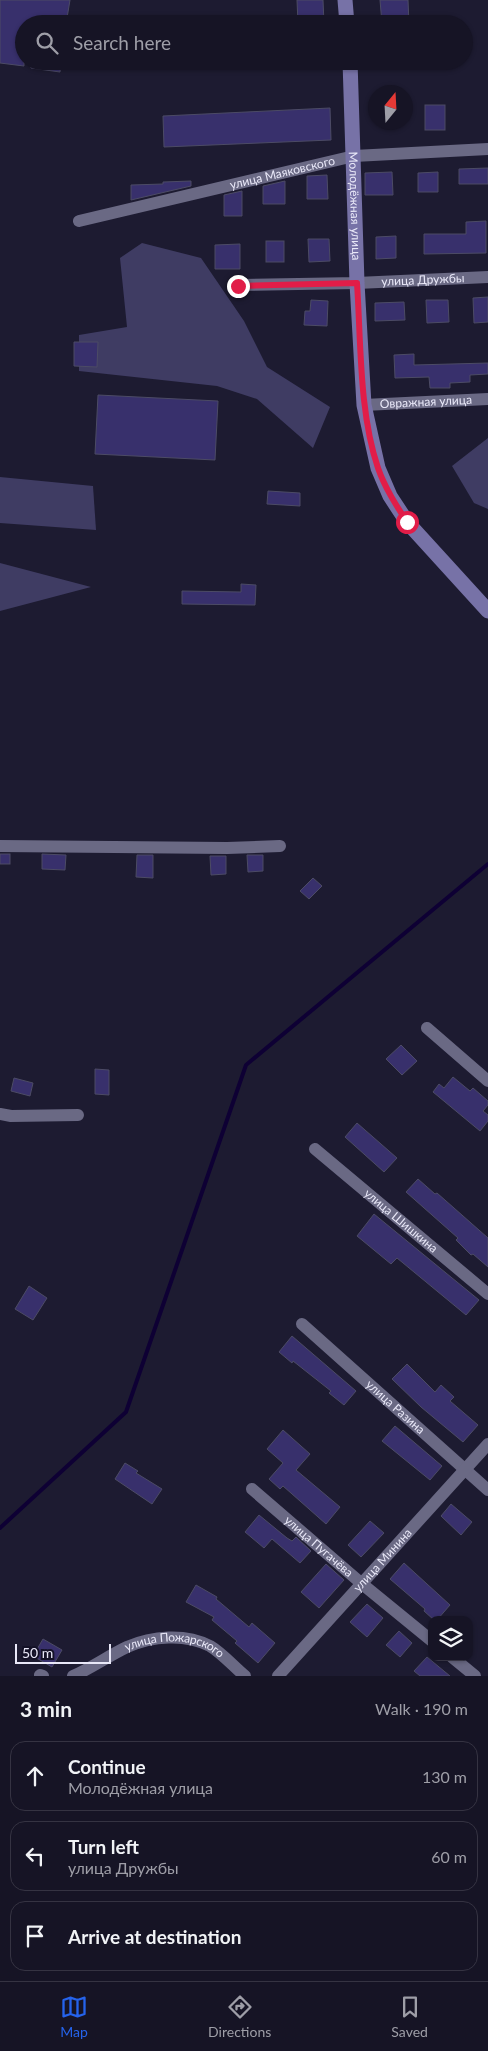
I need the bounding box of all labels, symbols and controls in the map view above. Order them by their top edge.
search box [15,15,473,70]
icon: search [33,29,61,57]
text: Search here [73,31,171,54]
north arrow [368,85,413,130]
street label: Молодёжная улица [346,151,364,261]
street label: улица Маяковского [228,153,337,192]
street label: улица Дружбы [381,270,465,289]
route end [227,275,250,298]
street label: Овражная улица [380,392,472,411]
route start [396,511,419,534]
street label: улица Шишкина [361,1185,441,1256]
street label: улица Разина [363,1377,428,1437]
street label: улица Пугачёва [281,1512,356,1580]
street label: улица Минина [350,1525,415,1595]
map controls [428,1616,473,1661]
button: layers [428,1616,473,1661]
street label: улица Пожарского [122,1629,228,1661]
scale bar [15,1641,111,1664]
text: 50 m [22,1644,53,1661]
text: 3 min [20,1696,72,1721]
text: Walk · 190 m [375,1699,468,1718]
text: Continue [68,1755,146,1778]
icon: ahead [21,1762,49,1790]
text: 130 m [422,1767,467,1786]
text: Молодёжная улица [68,1778,213,1797]
text: Turn left [68,1835,139,1858]
icon: left [21,1842,49,1870]
text: 60 m [431,1847,467,1866]
text: улица Дружбы [68,1858,179,1877]
icon: arrive [21,1922,49,1950]
text: Arrive at destination [68,1925,241,1948]
tab: Map [60,1993,88,2040]
tab: Directions [208,1993,271,2040]
tab: Saved [391,1993,428,2040]

